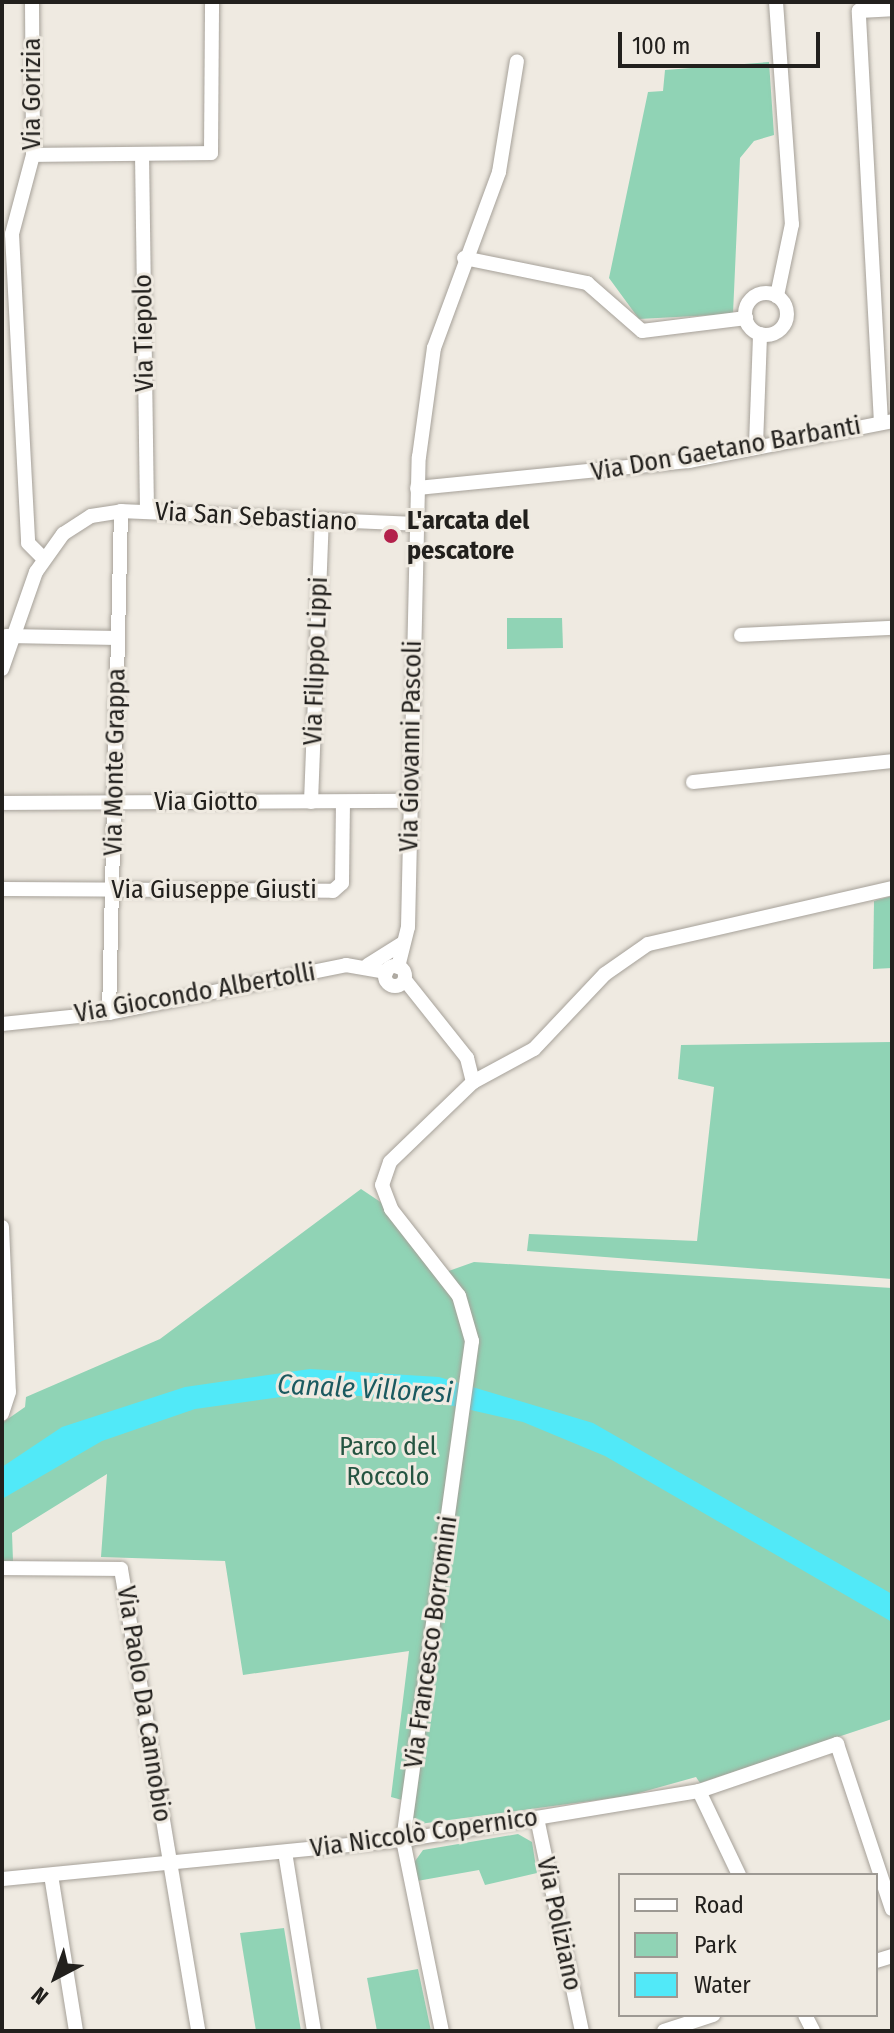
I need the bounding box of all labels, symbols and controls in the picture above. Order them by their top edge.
scale bar [622,16,824,66]
text: 100 m [632,32,690,60]
street label: Via Gorizia [16,38,48,150]
street label: Via Tiepolo [127,274,161,392]
street label: Via Don Gaetano Barbanti [589,410,863,488]
street label: Via San Sebastiano [154,496,358,538]
place label: L'arcata del pescatore [407,505,529,566]
marker: L'arcata del pescatore [382,527,400,545]
street label: Via Filippo Lippi [297,576,335,746]
street label: Via Giovanni Pascoli [394,640,428,852]
street label: Via Monte Grappa [98,668,132,856]
street label: Via Giotto [154,786,258,818]
street label: Via Giuseppe Giusti [111,874,317,906]
street label: Via Giocondo Albertolli [72,956,318,1030]
water label: Canale Villoresi [276,1368,454,1410]
park label: Parco del Roccolo [339,1431,437,1492]
street label: Via Francesco Borromini [398,1514,464,1770]
street label: Via Paolo Da Cannobio [110,1584,178,1824]
street label: Via Niccolò Copernico [308,1802,540,1864]
street label: Via Poliziano [530,1854,588,1994]
legend [618,1873,878,2017]
text: Road [694,1891,744,1919]
text: Park [694,1931,737,1959]
north arrow [16,1937,96,2017]
text: Water [694,1971,751,1999]
text: N [26,1981,54,2010]

